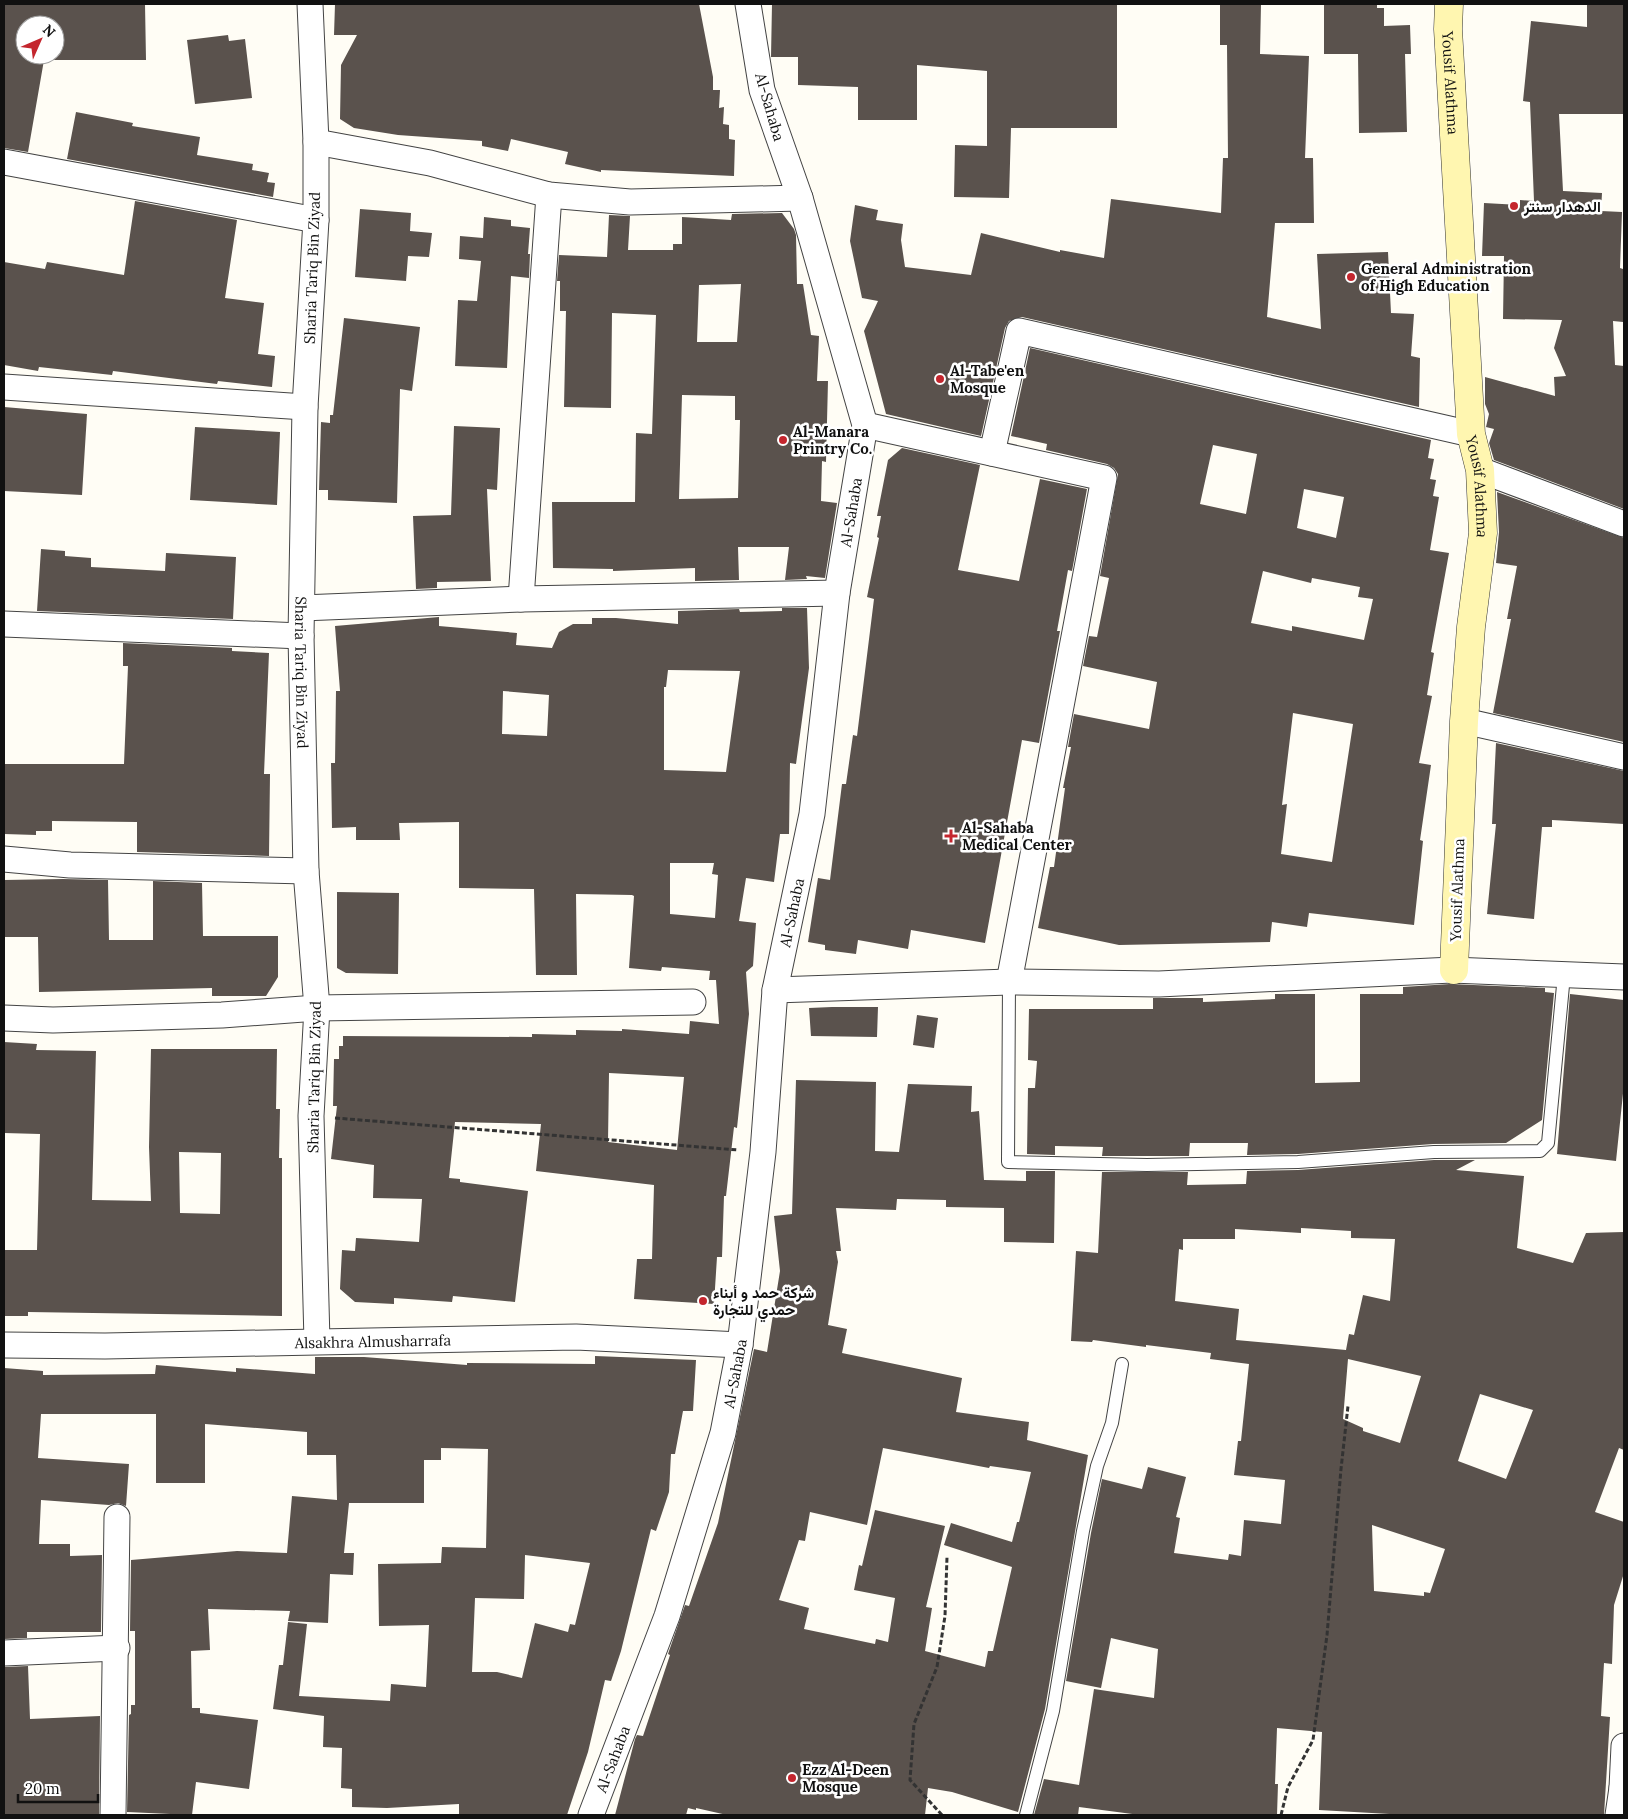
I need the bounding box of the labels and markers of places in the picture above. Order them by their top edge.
place label: الدهدار سنتر [1523,197,1601,216]
marker: الدهدار سنتر [1508,200,1520,212]
place label: General Administration of High Education [1361,259,1532,295]
marker: General Administration of High Education [1345,271,1357,283]
place label: Al-Tabe'en Mosque [950,361,1025,397]
marker: Al-Tabe'en Mosque [934,373,946,385]
place label: Al-Manara Printry Co. [793,422,872,458]
marker: Al-Manara Printry Co. [777,434,789,446]
place label: Al-Sahaba Medical Center [962,818,1073,854]
marker: Al-Sahaba Medical Center [944,829,958,843]
place label: شركة حمد و أبناء حمدي للتجارة [713,1283,814,1323]
marker: شركة حمد و أبناء حمدي للتجارة [697,1295,709,1307]
place label: Ezz Al-Deen Mosque [802,1760,889,1796]
marker: Ezz Al-Deen Mosque [786,1772,798,1784]

